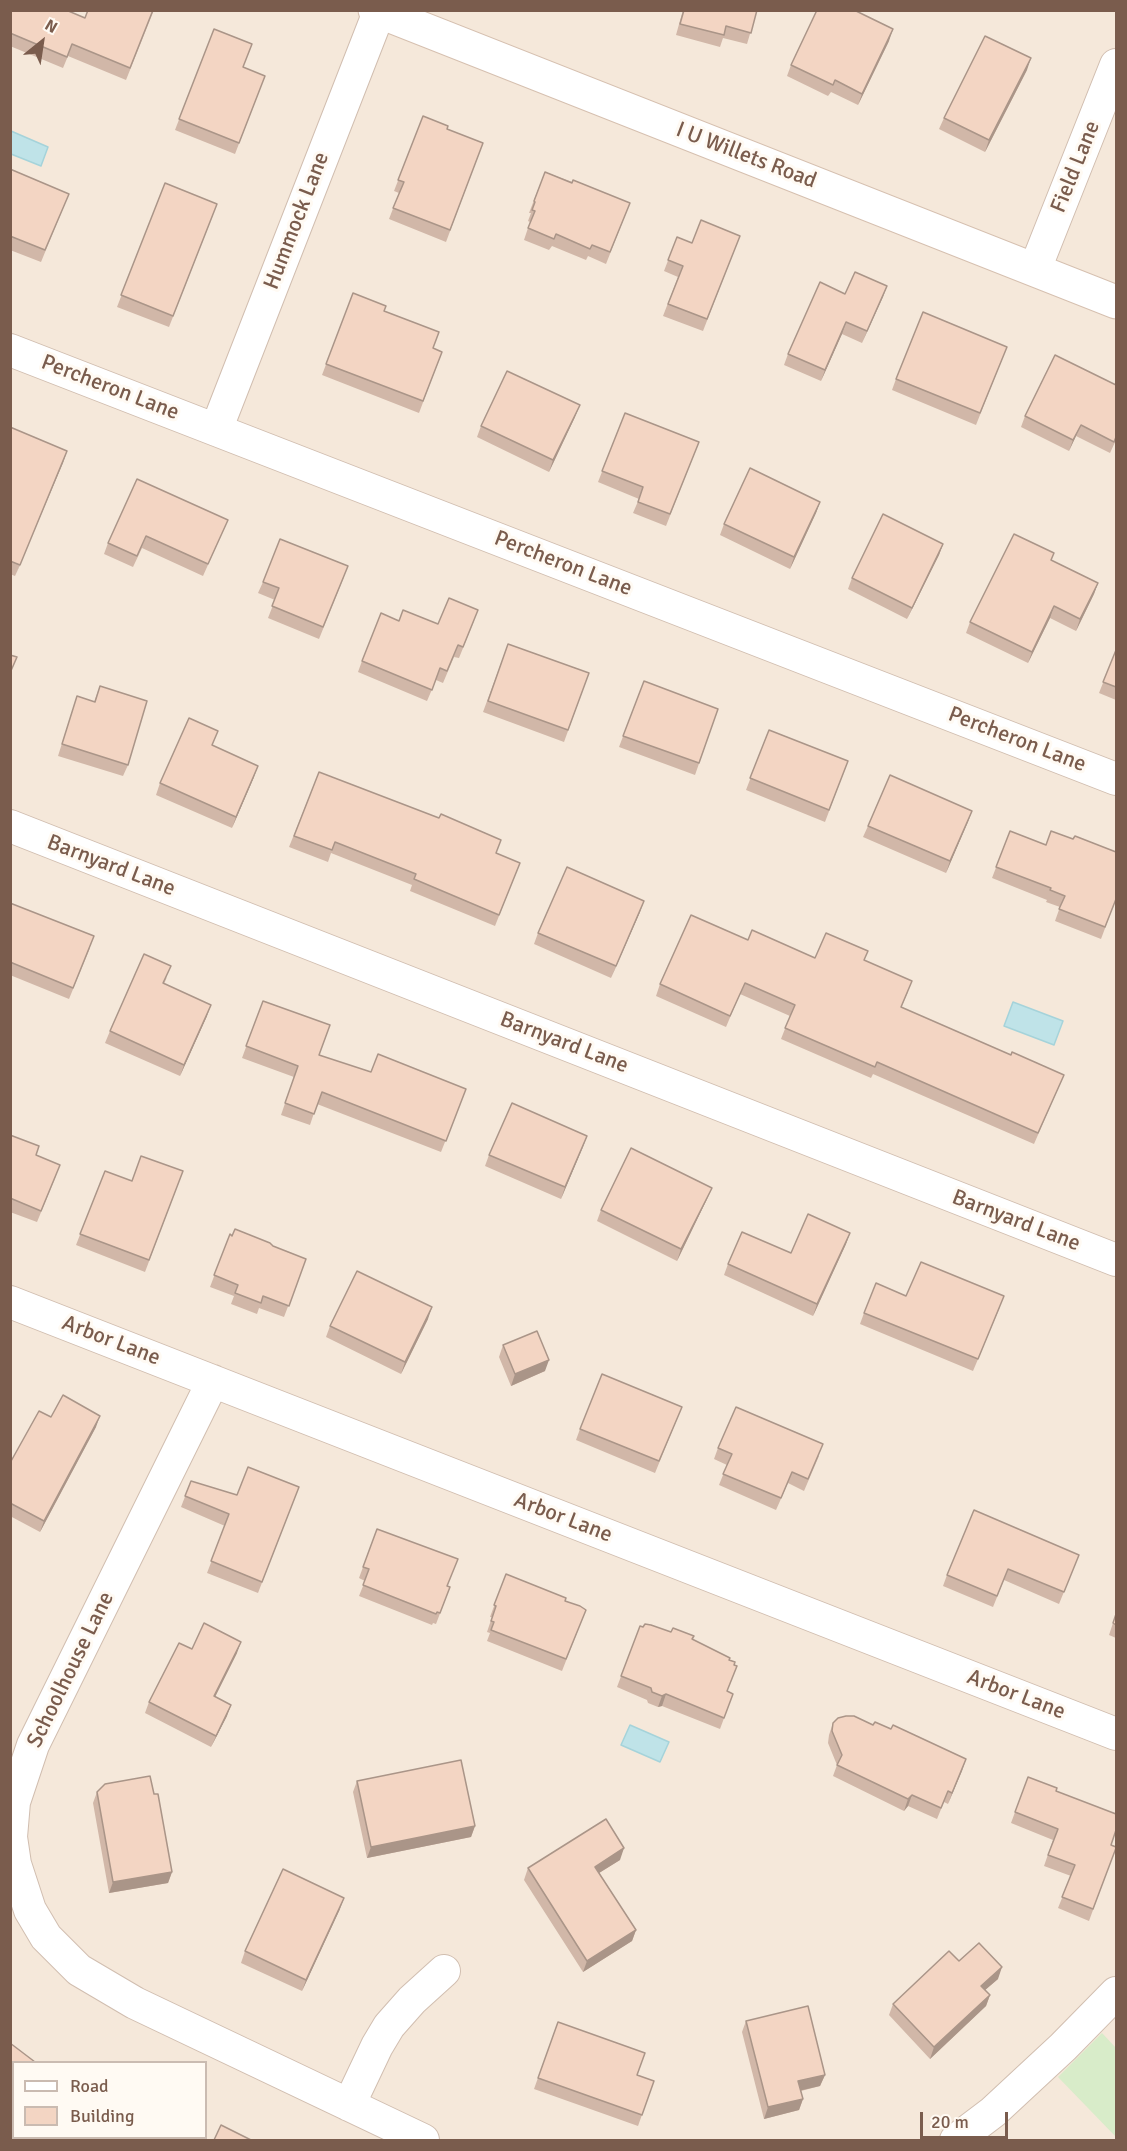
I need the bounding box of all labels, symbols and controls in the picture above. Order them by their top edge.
north arrow [12,12,72,72]
text: N [41,15,61,38]
street label: I U Willets Road [672,117,820,195]
street label: Field Lane [1046,117,1106,217]
street label: Hummock Lane [259,149,335,293]
street label: Percheron Lane [37,350,183,426]
street label: Percheron Lane [490,526,636,602]
street label: Percheron Lane [944,702,1090,778]
street label: Barnyard Lane [43,829,179,903]
street label: Barnyard Lane [496,1006,632,1080]
street label: Barnyard Lane [948,1184,1084,1258]
street label: Arbor Lane [58,1310,164,1372]
street label: Arbor Lane [510,1487,616,1549]
street label: Schoolhouse Lane [22,1588,120,1752]
street label: Arbor Lane [963,1664,1069,1726]
legend [12,2061,207,2139]
text: Road [70,2075,109,2097]
scale bar [923,2100,1012,2138]
text: Building [70,2105,134,2127]
text: 20 m [931,2111,969,2133]

